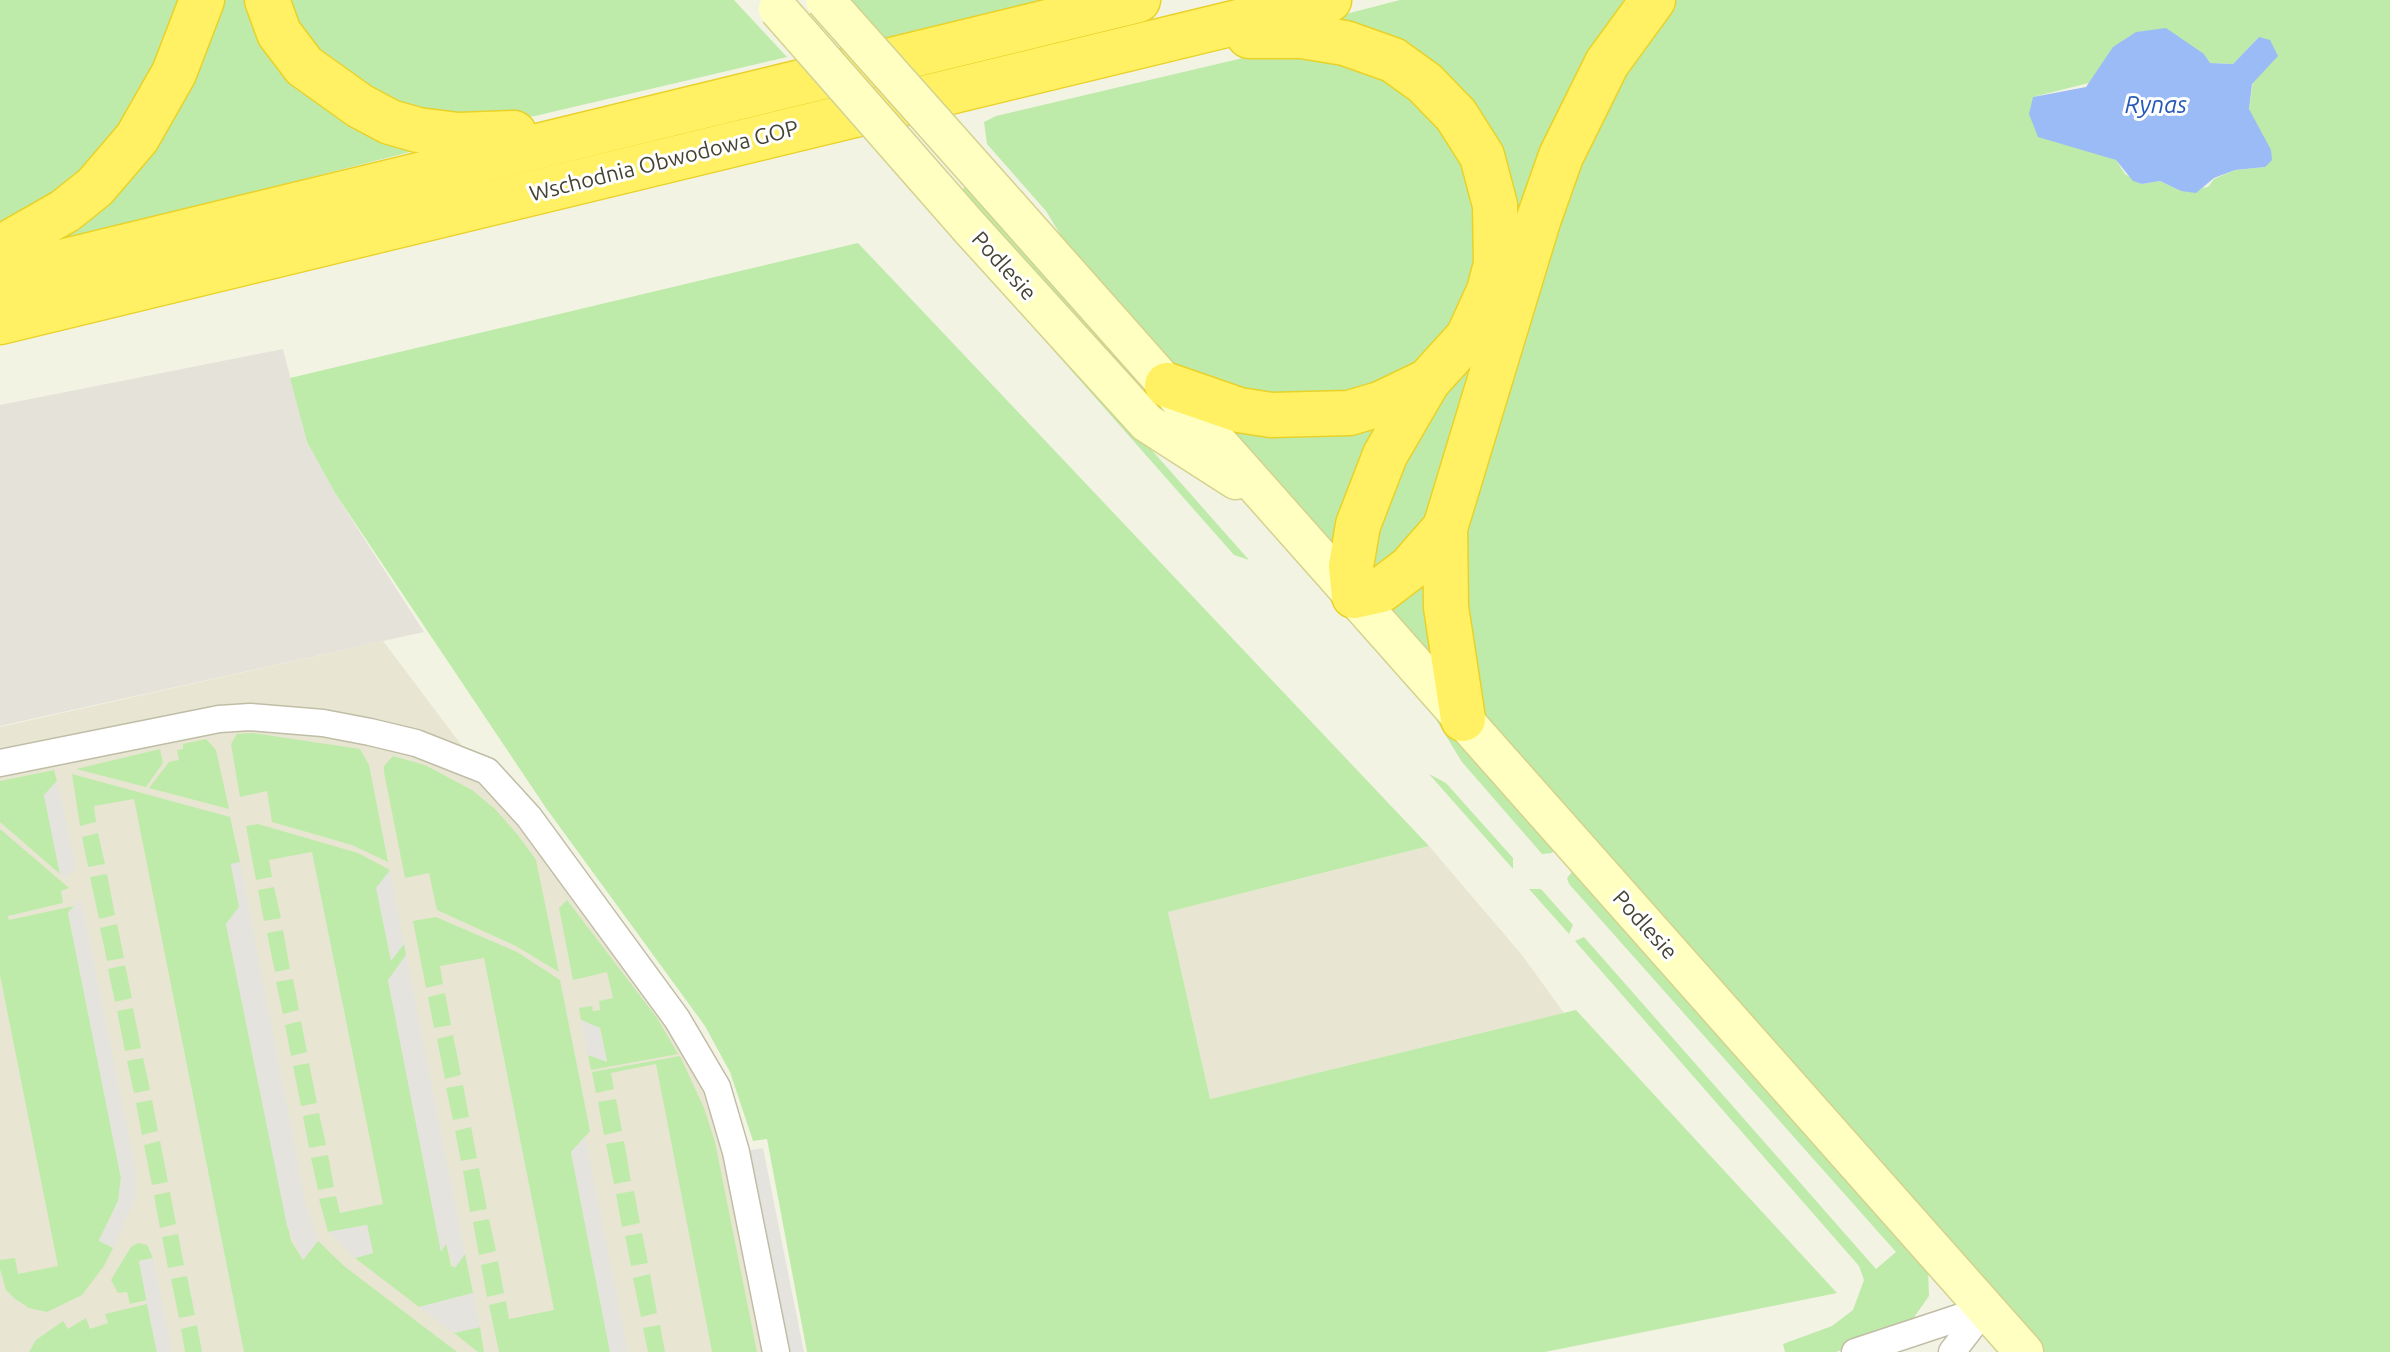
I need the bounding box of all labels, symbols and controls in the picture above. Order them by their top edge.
water label: Rynas [2125,91,2187,119]
street label: Wschodnia Obwodowa GOP [527,115,801,207]
street label: Podlesie [966,226,1042,306]
street label: Podlesie [1607,885,1683,965]

